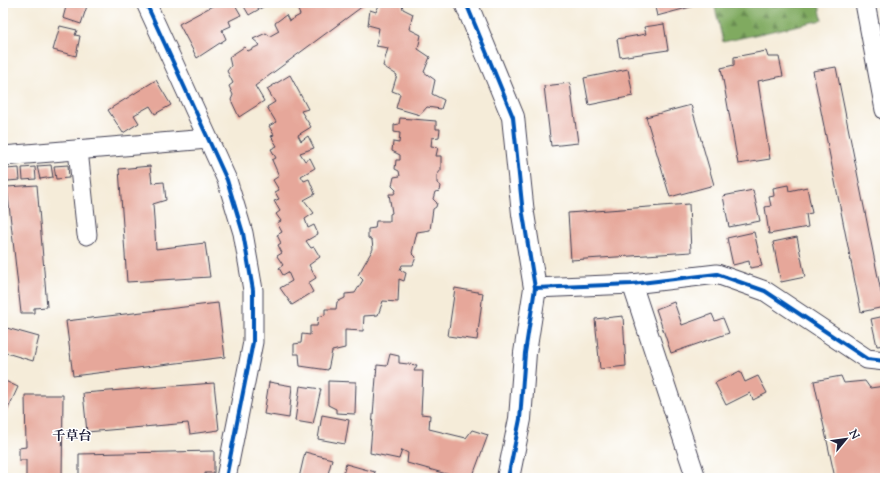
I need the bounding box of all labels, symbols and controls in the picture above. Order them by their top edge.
north arrow [826,419,866,459]
text: N [844,426,863,443]
district label: 千草台 [52,428,92,446]

